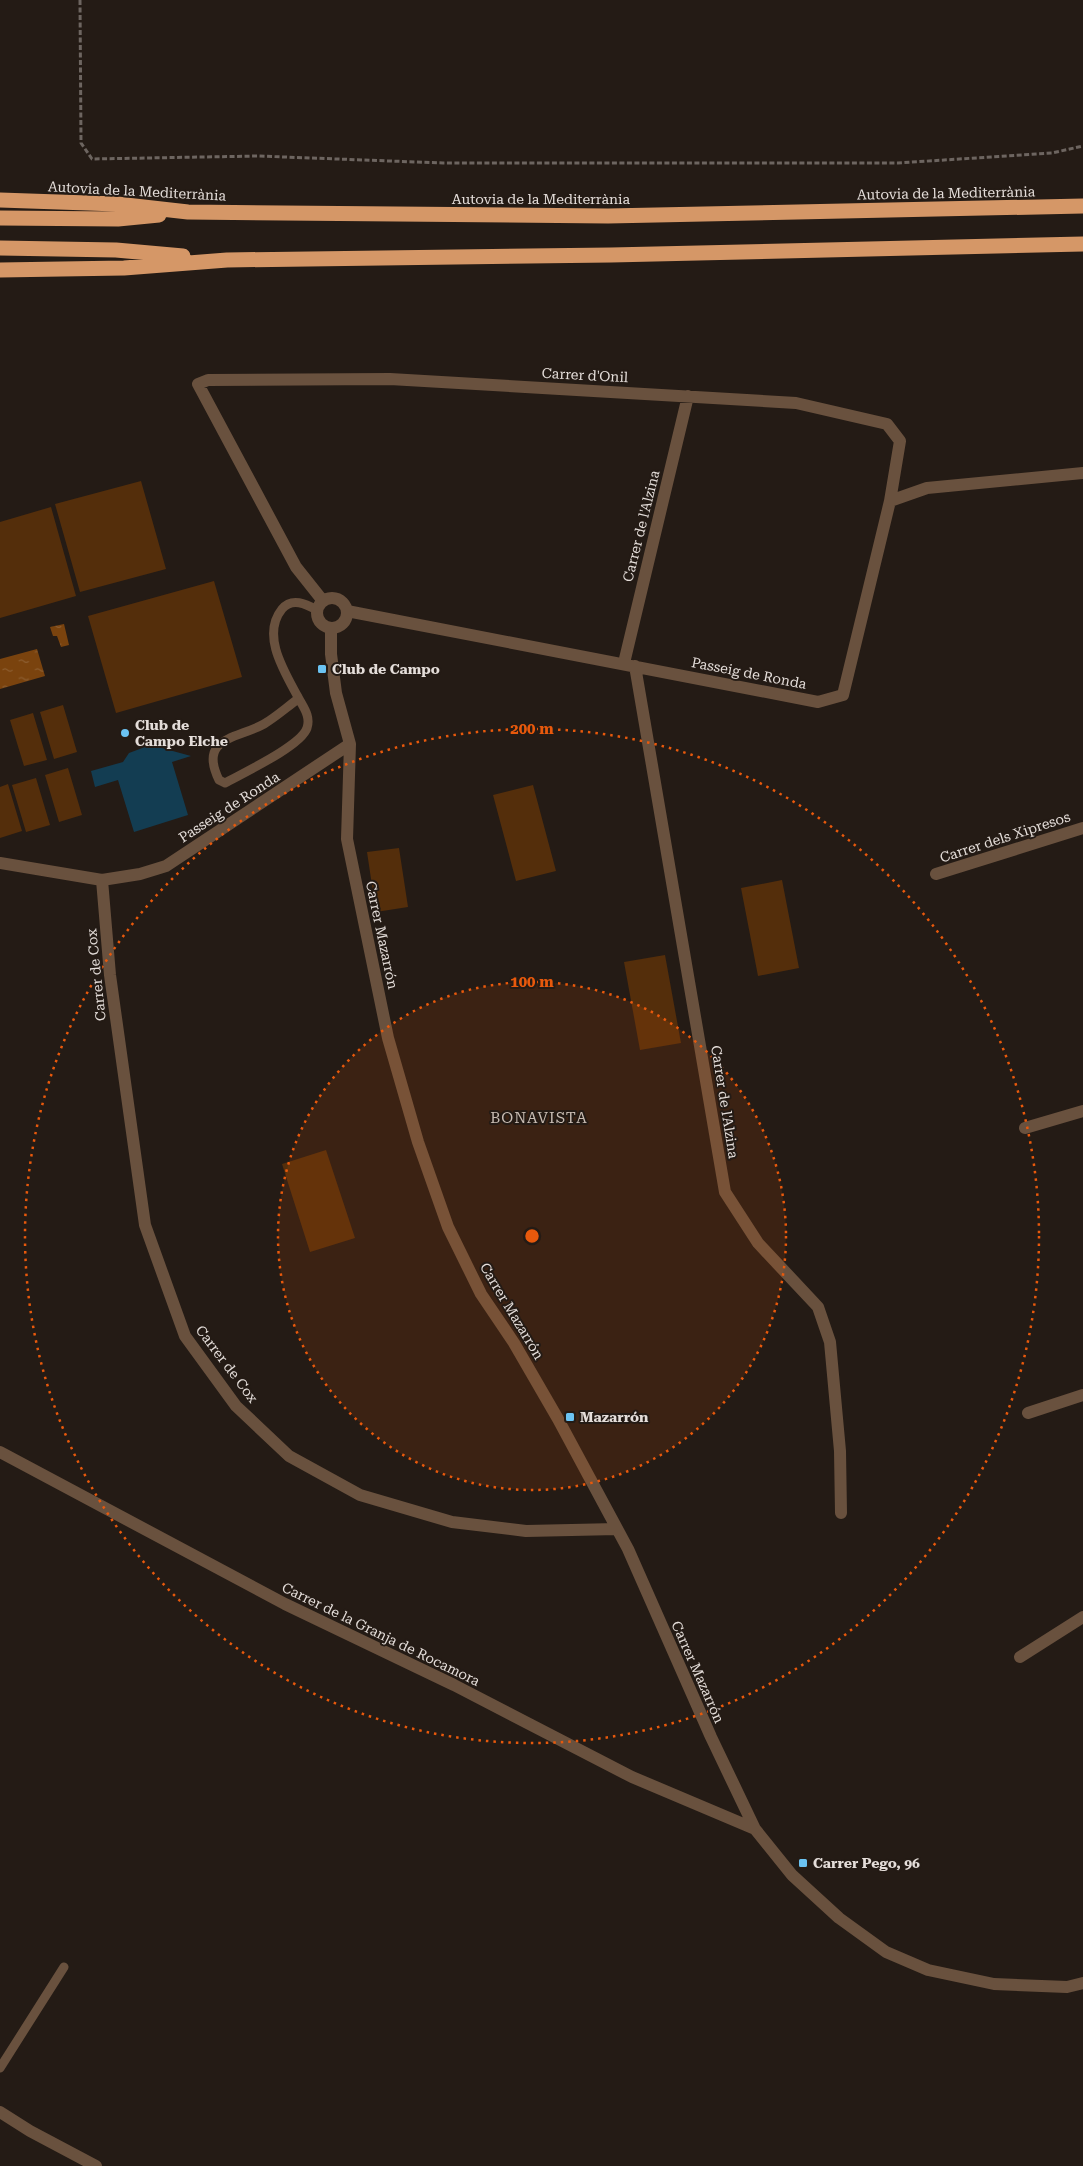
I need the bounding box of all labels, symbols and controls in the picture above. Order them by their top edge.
street label: Autovia de la Mediterrània [48,178,227,204]
street label: Autovia de la Mediterrània [857,183,1036,203]
street label: Autovia de la Mediterrània [452,191,631,207]
street label: Carrer d'Onil [541,365,629,385]
street label: Carrer de l'Alzina [619,468,663,583]
street label: Passeig de Ronda [690,654,808,692]
place label: Club de Campo [332,661,440,677]
marker: Club de Campo [316,663,328,675]
place label: Club de Campo Elche [135,717,228,749]
text: 200 m [510,720,554,738]
marker: Club de Campo Elche [119,727,131,739]
street label: Passeig de Ronda [176,768,283,846]
street label: Carrer dels Xipresos [938,808,1073,866]
street label: Carrer Mazarrón [363,880,401,990]
street label: Carrer de Cox [83,928,109,1022]
text: 100 m [510,973,554,991]
street label: Carrer de l'Alzina [708,1044,742,1160]
district label: BONAVISTA [490,1109,588,1127]
centre of rings [523,1227,541,1245]
street label: Carrer Mazarrón [477,1260,547,1362]
street label: Carrer de Cox [193,1322,261,1406]
place label: Mazarrón [580,1409,649,1425]
marker: Mazarrón [564,1411,576,1423]
street label: Carrer de la Granja de Rocamora [279,1579,483,1689]
street label: Carrer Mazarrón [668,1619,728,1725]
place label: Carrer Pego, 96 [813,1855,920,1871]
marker: Carrer Pego, 96 [797,1857,809,1869]

